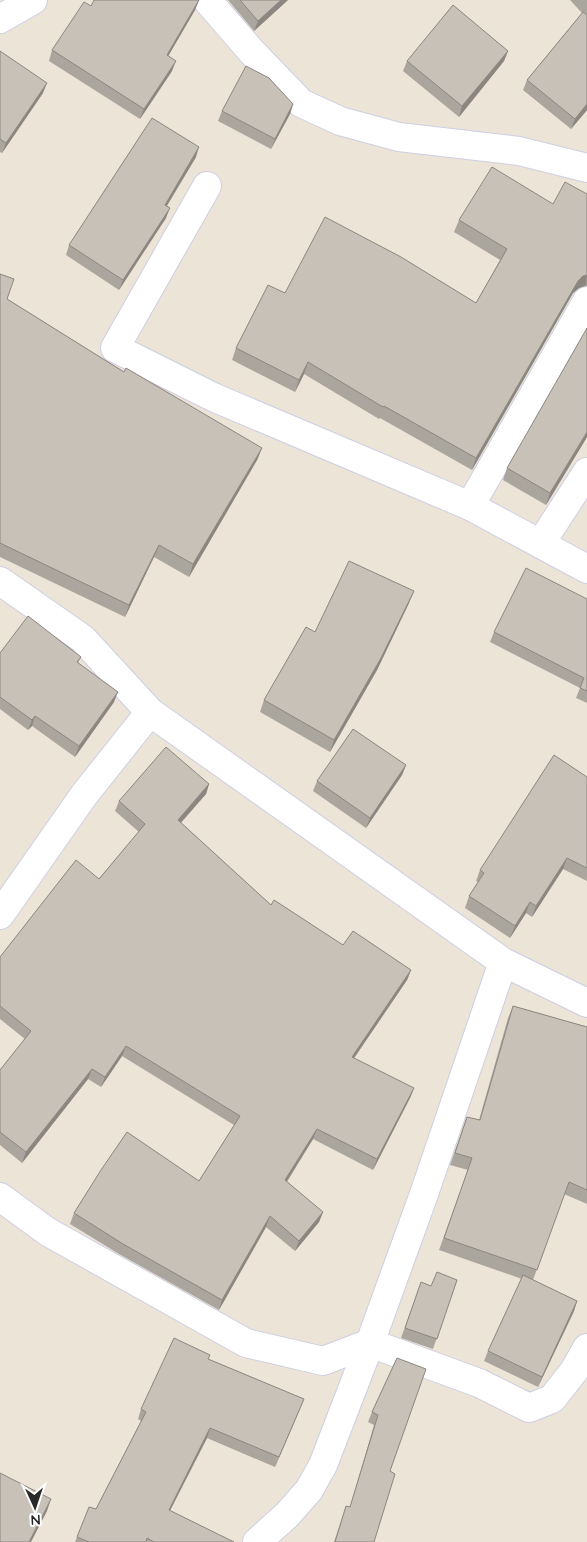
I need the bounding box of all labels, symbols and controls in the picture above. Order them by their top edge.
north arrow [10,1482,60,1532]
text: N [30,1511,41,1529]

